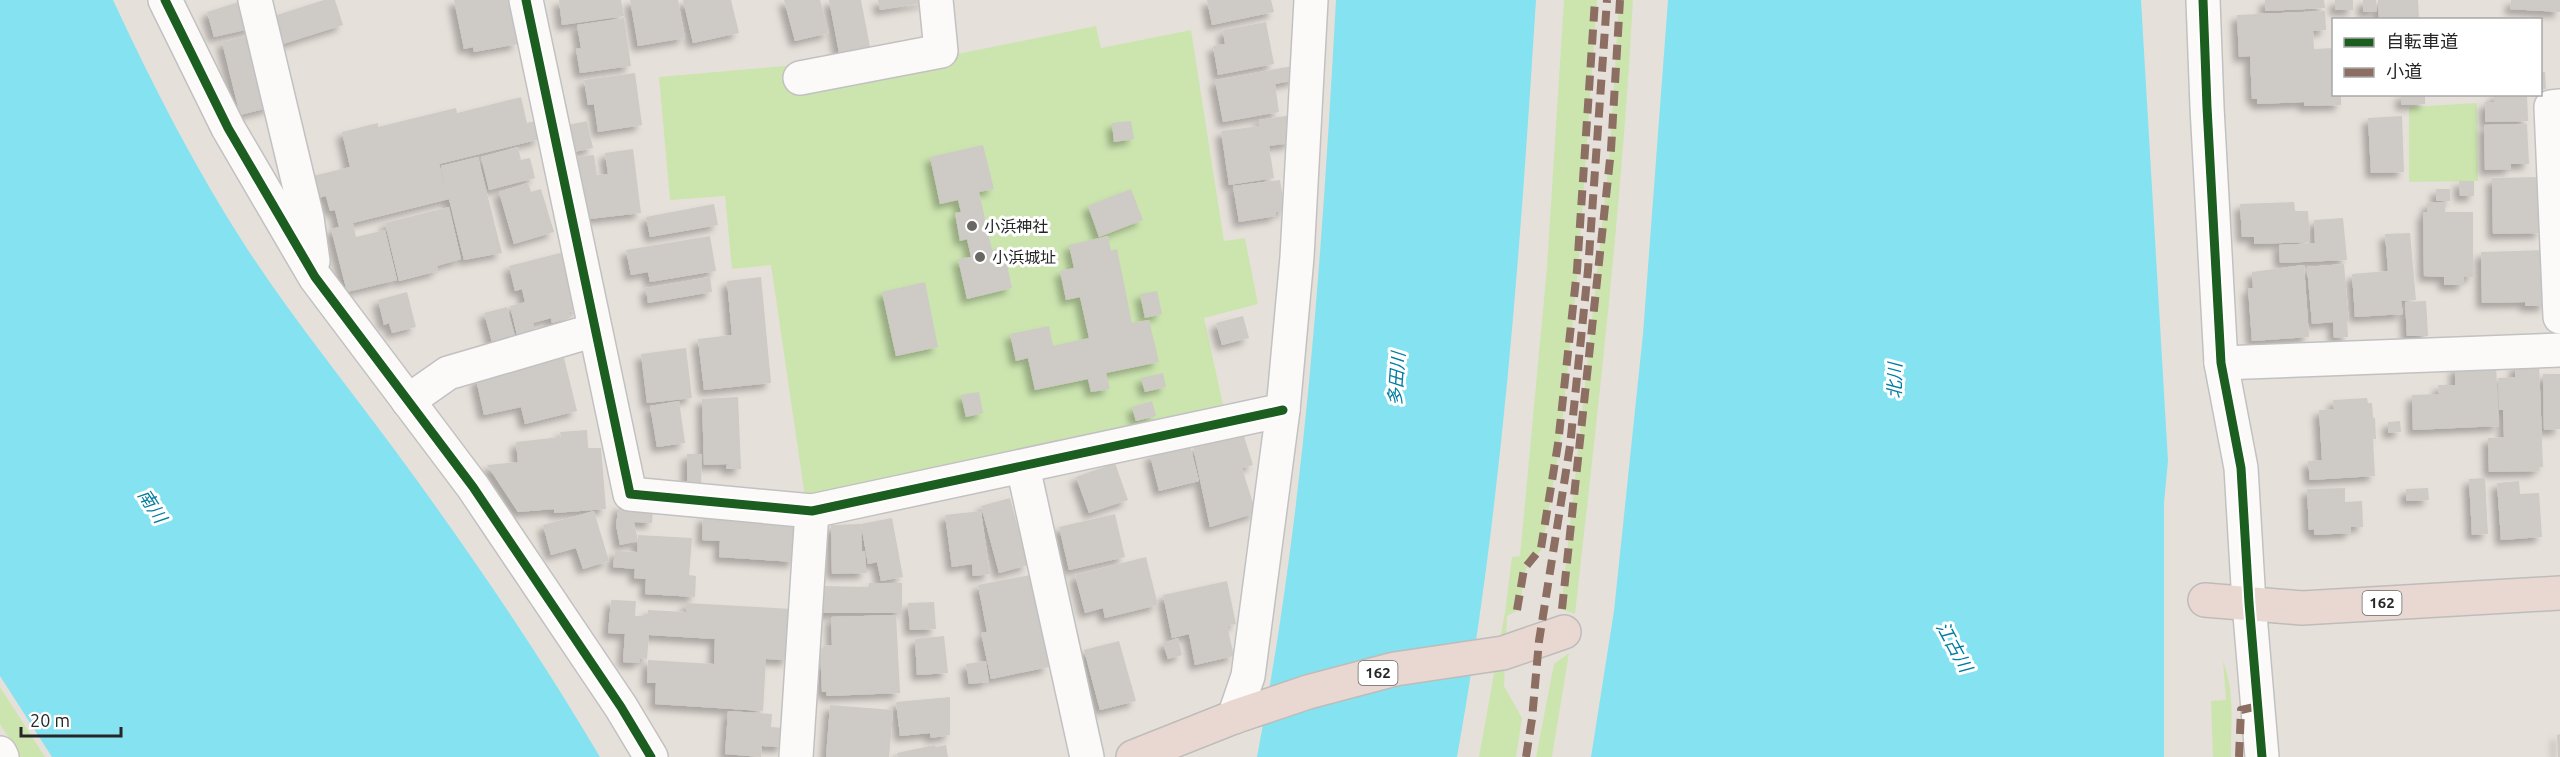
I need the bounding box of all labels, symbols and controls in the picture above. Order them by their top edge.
legend [2332,18,2542,96]
text: 自転車道 [2386,31,2458,51]
text: 小道 [2386,61,2422,81]
place label: 小浜神社 [984,217,1048,235]
marker: 小浜神社 [965,219,979,233]
place label: 小浜城址 [992,248,1056,266]
marker: 小浜城址 [973,250,987,264]
water label: 多田川 [1384,349,1408,407]
water label: 北川 [1884,361,1904,399]
water label: 南川 [135,485,172,528]
road number: 162 [2362,591,2402,615]
water label: 江古川 [1933,618,1978,677]
road number: 162 [1358,661,1398,685]
scale bar [21,700,122,738]
text: 20 m [30,710,70,730]

